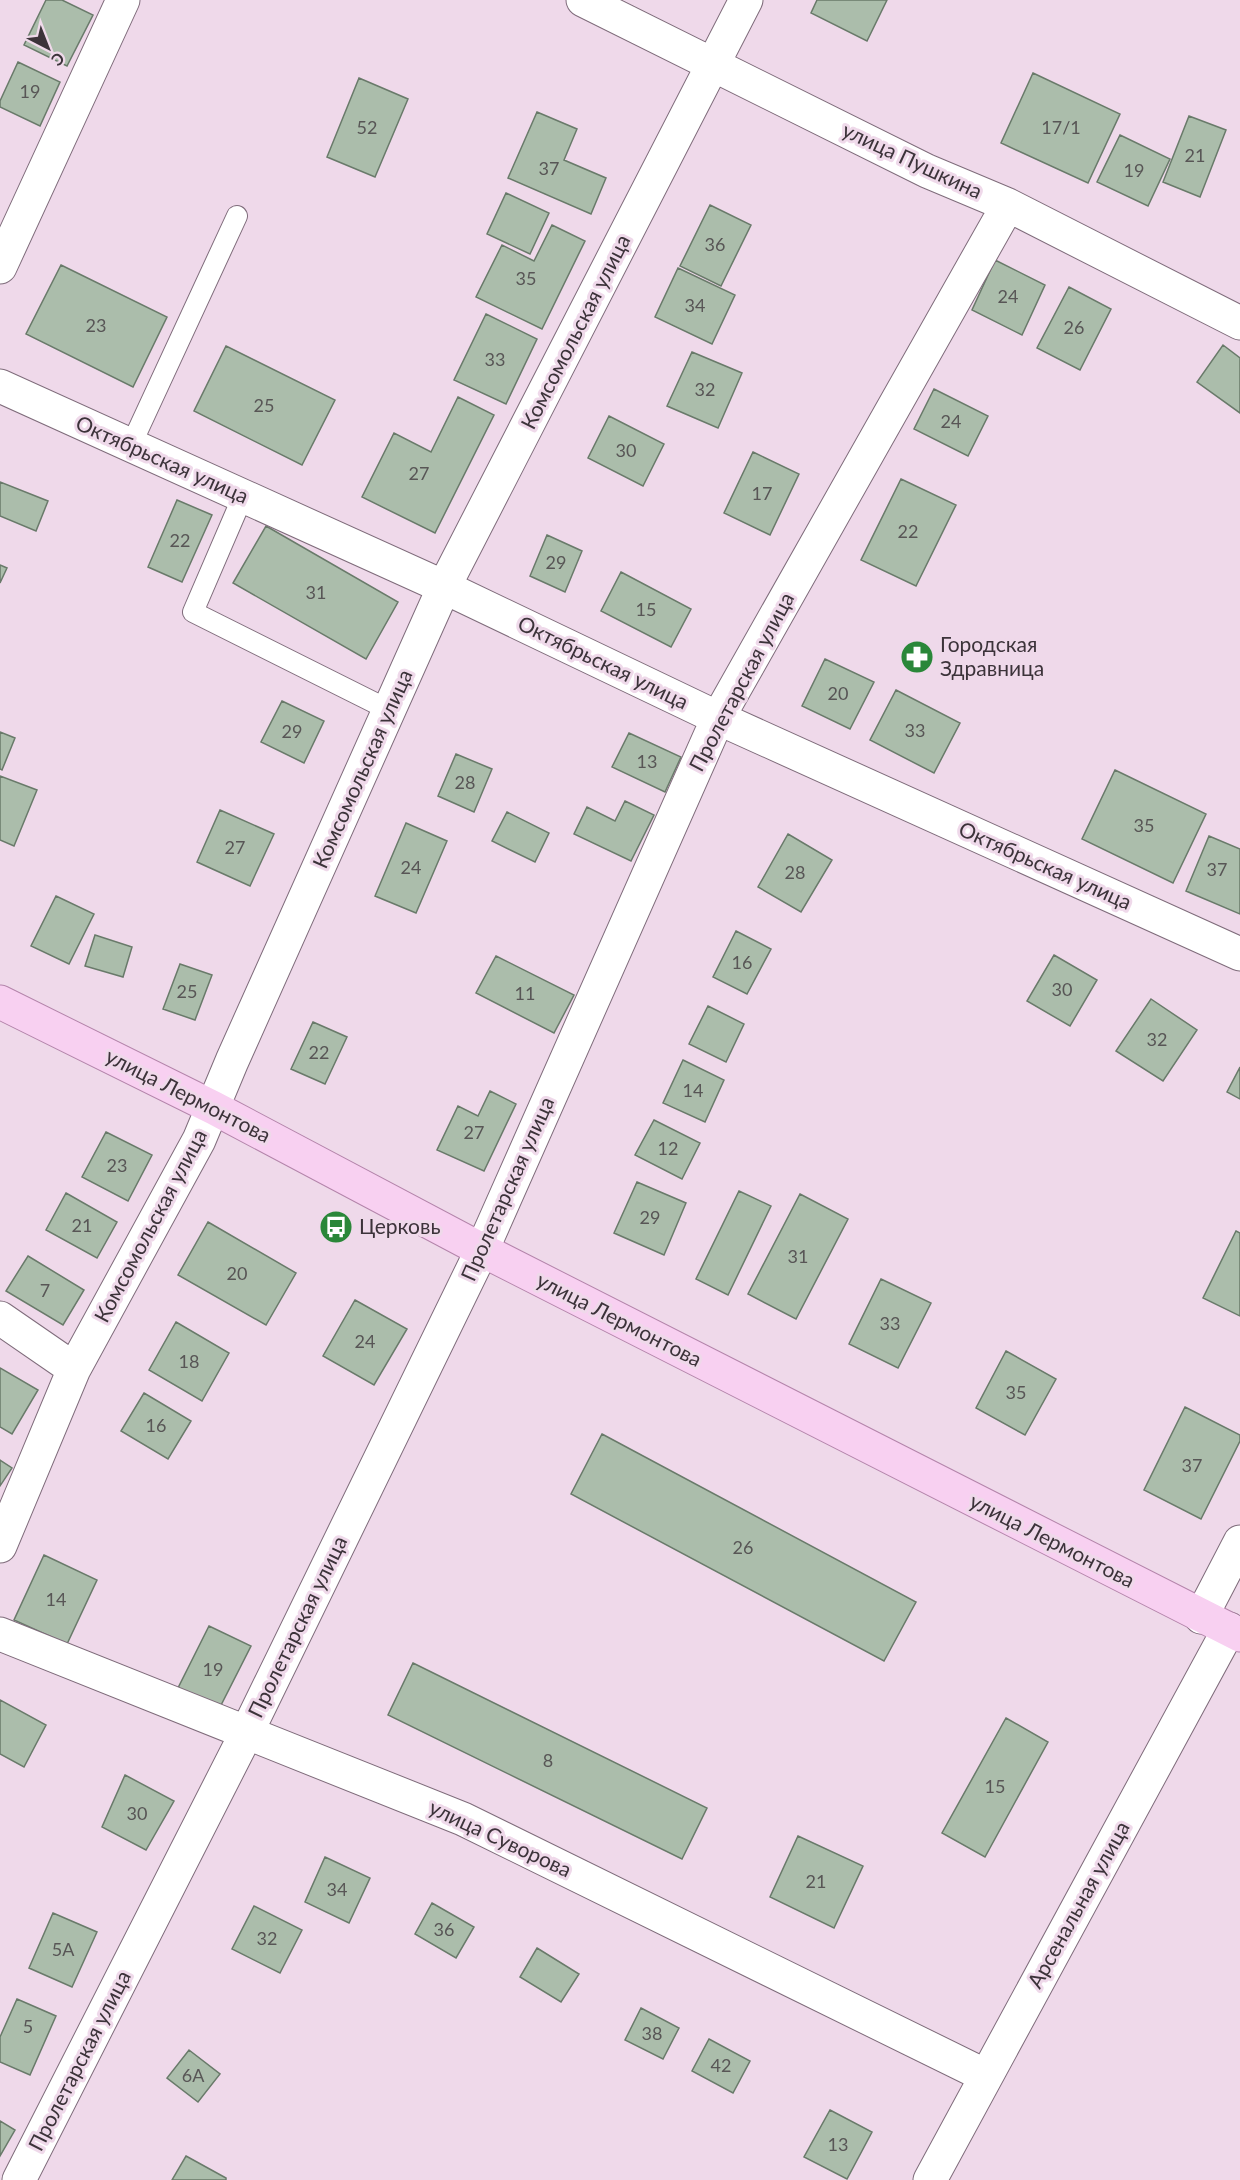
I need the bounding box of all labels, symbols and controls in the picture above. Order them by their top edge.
north arrow [18,18,78,78]
text: С [48,49,69,70]
house number: 19 [20,80,40,102]
house number: 52 [357,116,377,138]
street label: улица Пушкина [839,116,986,203]
house number: 17/1 [1041,116,1081,138]
house number: 21 [1185,144,1205,166]
house number: 37 [539,157,559,179]
house number: 19 [1124,159,1144,181]
street label: Комсомольская улица [515,230,635,433]
house number: 36 [705,233,725,255]
house number: 35 [516,267,536,289]
house number: 24 [998,285,1018,307]
house number: 34 [685,294,705,316]
house number: 23 [86,314,106,336]
house number: 26 [1064,316,1084,338]
house number: 33 [485,348,505,370]
house number: 32 [695,378,715,400]
house number: 25 [254,394,274,416]
street label: Октябрьская улица [72,409,253,508]
house number: 24 [941,410,961,432]
house number: 30 [616,439,636,461]
house number: 27 [409,462,429,484]
house number: 17 [752,482,772,504]
house number: 22 [898,520,918,542]
house number: 22 [170,529,190,551]
house number: 29 [546,551,566,573]
house number: 31 [306,581,326,603]
street label: Пролетарская улица [683,588,798,775]
house number: 15 [636,598,656,620]
street label: Октябрьская улица [514,610,693,714]
place label: Городская Здравница [940,631,1044,680]
pharmacy icon: Городская Здравница [899,639,935,675]
street label: Комсомольская улица [307,665,417,872]
house number: 20 [828,682,848,704]
house number: 33 [905,719,925,741]
house number: 29 [282,720,302,742]
house number: 13 [637,750,657,772]
house number: 28 [455,771,475,793]
house number: 35 [1134,814,1154,836]
street label: Октябрьская улица [955,815,1136,914]
house number: 27 [225,836,245,858]
house number: 24 [401,856,421,878]
house number: 37 [1207,858,1227,880]
house number: 28 [785,861,805,883]
house number: 16 [732,951,752,973]
house number: 30 [1052,978,1072,1000]
house number: 25 [177,980,197,1002]
house number: 11 [515,982,535,1004]
house number: 32 [1147,1028,1167,1050]
house number: 22 [309,1041,329,1063]
street label: улица Лермонтова [102,1042,275,1147]
house number: 14 [683,1079,703,1101]
street label: Пролетарская улица [455,1092,559,1284]
house number: 27 [464,1121,484,1143]
street label: Комсомольская улица [88,1125,211,1326]
house number: 12 [658,1137,678,1159]
house number: 23 [107,1154,127,1176]
house number: 29 [640,1206,660,1228]
bus stop icon: Церковь [318,1209,354,1245]
place label: Церковь [359,1213,440,1238]
house number: 21 [72,1214,92,1236]
house number: 31 [788,1245,808,1267]
house number: 20 [227,1262,247,1284]
street label: улица Лермонтова [533,1266,706,1371]
house number: 7 [40,1279,50,1301]
house number: 33 [880,1312,900,1334]
house number: 24 [355,1330,375,1352]
house number: 18 [179,1350,199,1372]
house number: 35 [1006,1381,1026,1403]
house number: 16 [146,1414,166,1436]
house number: 37 [1182,1454,1202,1476]
street label: улица Лермонтова [966,1487,1139,1592]
street label: Пролетарская улица [242,1531,352,1721]
house number: 26 [733,1536,753,1558]
house number: 14 [46,1588,66,1610]
house number: 19 [203,1658,223,1680]
house number: 8 [543,1749,553,1771]
house number: 15 [985,1775,1005,1797]
street label: улица Суворова [426,1794,576,1882]
house number: 30 [127,1802,147,1824]
street label: Арсенальная улица [1021,1817,1134,1992]
house number: 21 [806,1870,826,1892]
house number: 34 [327,1878,347,1900]
house number: 36 [434,1918,454,1940]
house number: 32 [257,1927,277,1949]
house number: 5А [52,1938,75,1960]
street label: Пролетарская улица [22,1966,135,2155]
house number: 5 [23,2015,33,2037]
house number: 38 [642,2022,662,2044]
house number: 42 [711,2054,731,2076]
house number: 6А [182,2064,205,2086]
house number: 13 [828,2133,848,2155]

